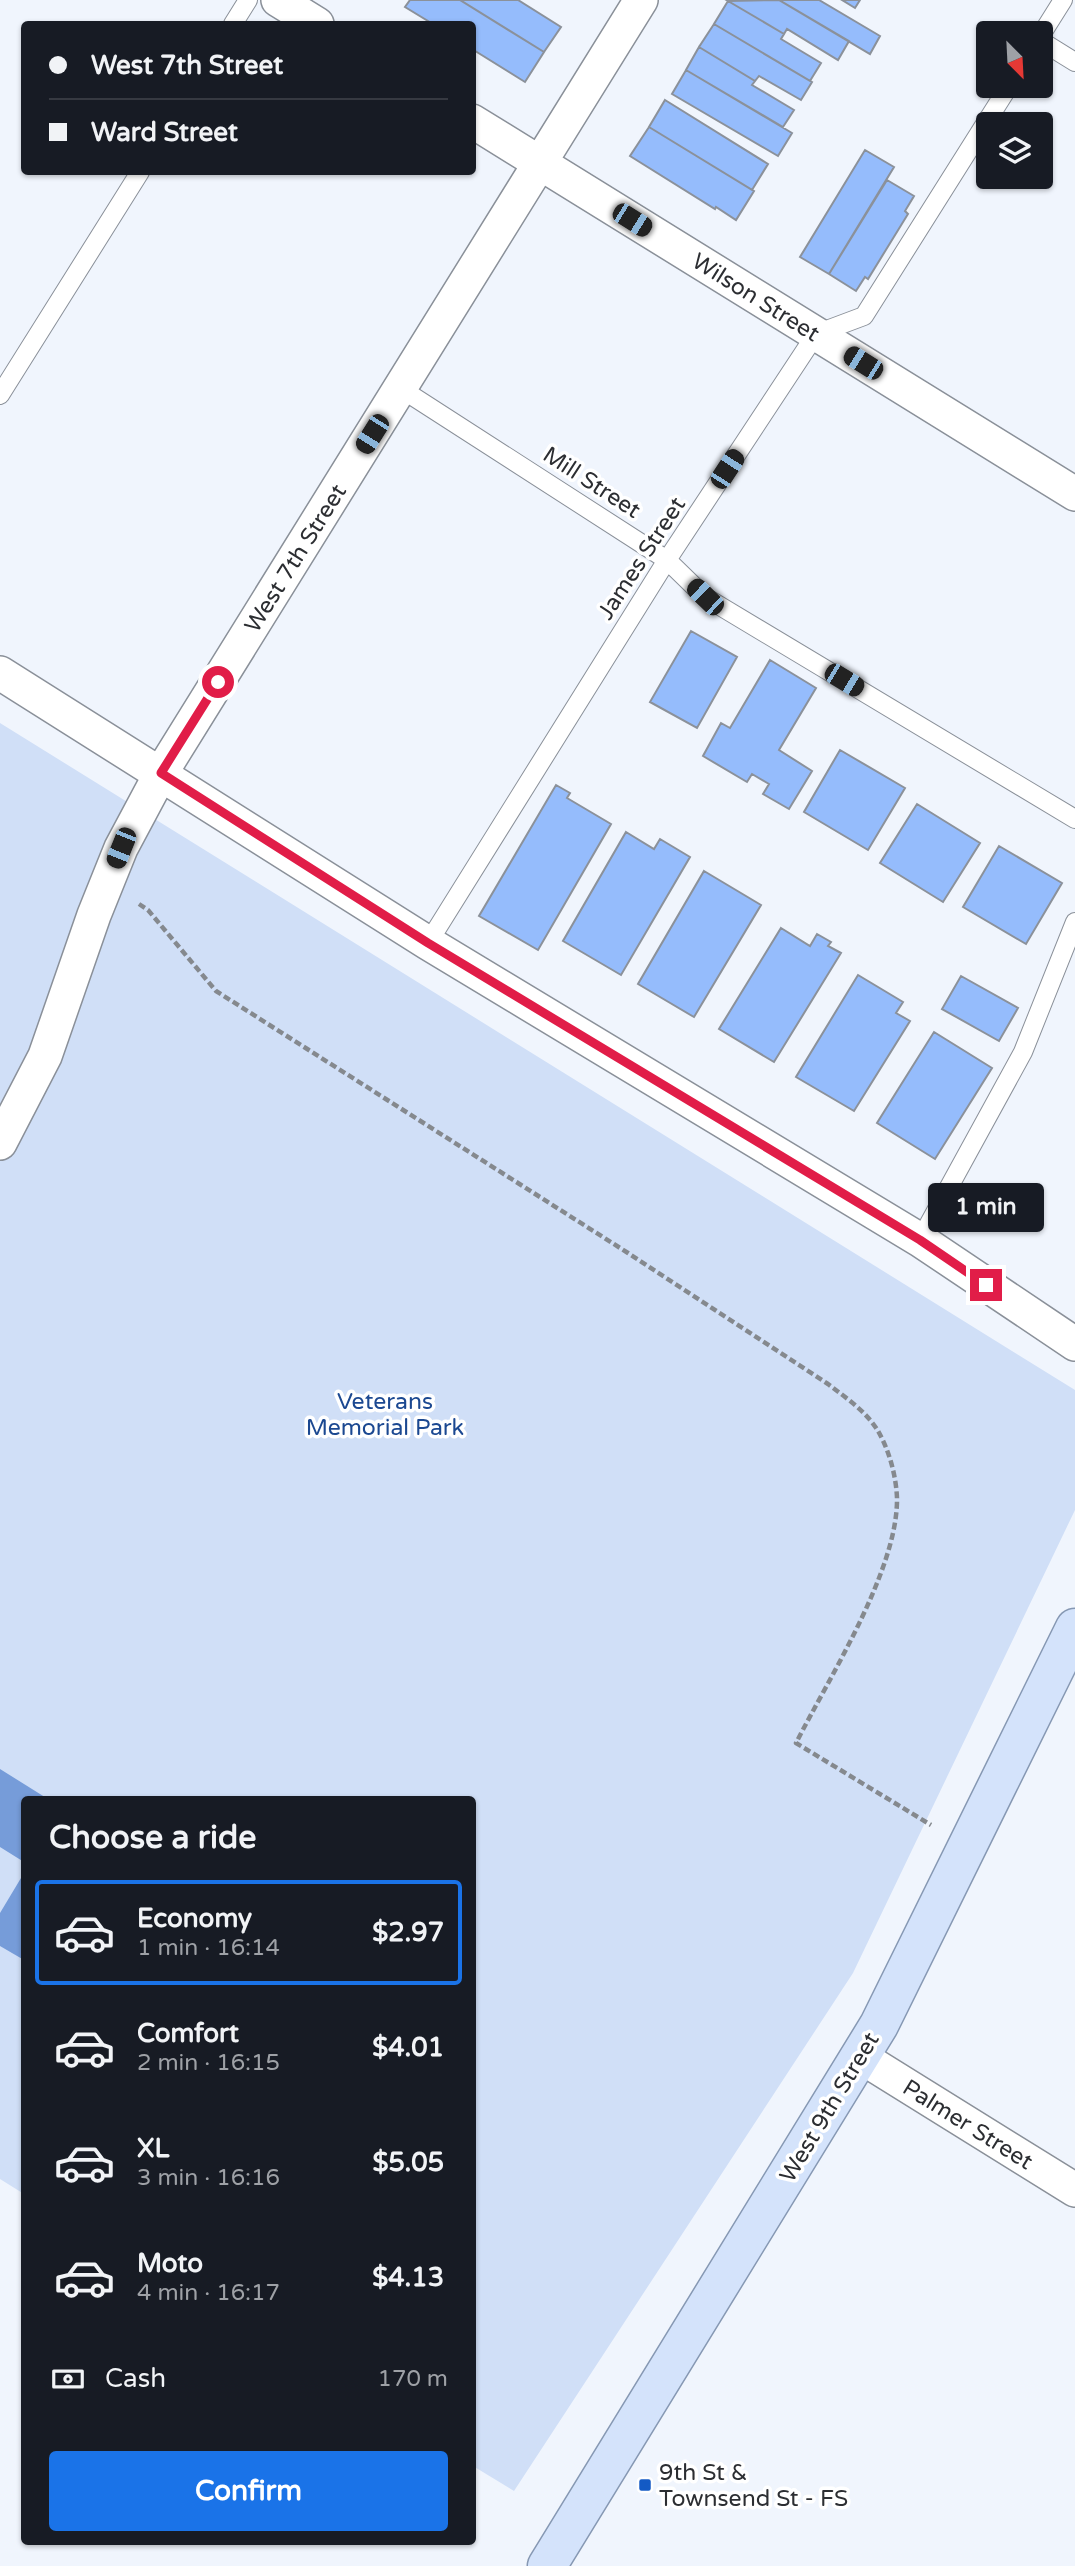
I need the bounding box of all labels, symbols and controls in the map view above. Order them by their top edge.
north arrow [976,21,1054,98]
map controls [976,21,1053,189]
text: West 7th Street [91,50,283,81]
button: layers [976,112,1053,189]
text: Ward Street [91,117,238,148]
car [609,200,656,240]
street label: Wilson Street [686,247,825,348]
car [840,343,887,383]
car [352,411,393,457]
street label: Mill Street [537,441,646,525]
car [707,446,748,492]
street label: West 7th Street [239,479,353,638]
street label: James Street [592,492,692,625]
car [683,575,728,619]
car [821,660,868,700]
route start [202,666,234,698]
car [104,825,139,871]
callout: 1 min [928,1184,1044,1232]
text: 1 min [955,1193,1017,1221]
route end [970,1269,1002,1301]
park label: Veterans Memorial Park [306,1388,464,1442]
text: Choose a ride [49,1819,256,1857]
icon: car [53,1901,116,1964]
text: Economy [137,1903,252,1934]
text: $2.97 [372,1917,444,1948]
text: 1 min · 16:14 [137,1934,280,1962]
icon: car [53,2016,116,2079]
text: Comfort [137,2018,239,2049]
street label: West 9th Street [774,2027,886,2188]
text: $4.01 [372,2032,444,2063]
text: 2 min · 16:15 [137,2049,280,2077]
street label: Palmer Street [897,2074,1038,2176]
icon: car [53,2131,116,2194]
text: XL [137,2133,169,2164]
text: $5.05 [372,2147,444,2178]
text: 3 min · 16:16 [137,2164,280,2192]
icon: car [53,2246,116,2309]
text: Moto [137,2248,203,2279]
text: $4.13 [372,2262,444,2293]
text: 4 min · 16:17 [137,2279,280,2307]
icon: cash [49,2360,87,2398]
text: Cash [105,2363,166,2394]
text: 170 m [378,2365,448,2393]
button: Confirm [49,2451,448,2531]
place label: 9th St & Townsend St - FS [659,2459,848,2513]
marker: 9th St & Townsend St - FS [637,2477,653,2493]

